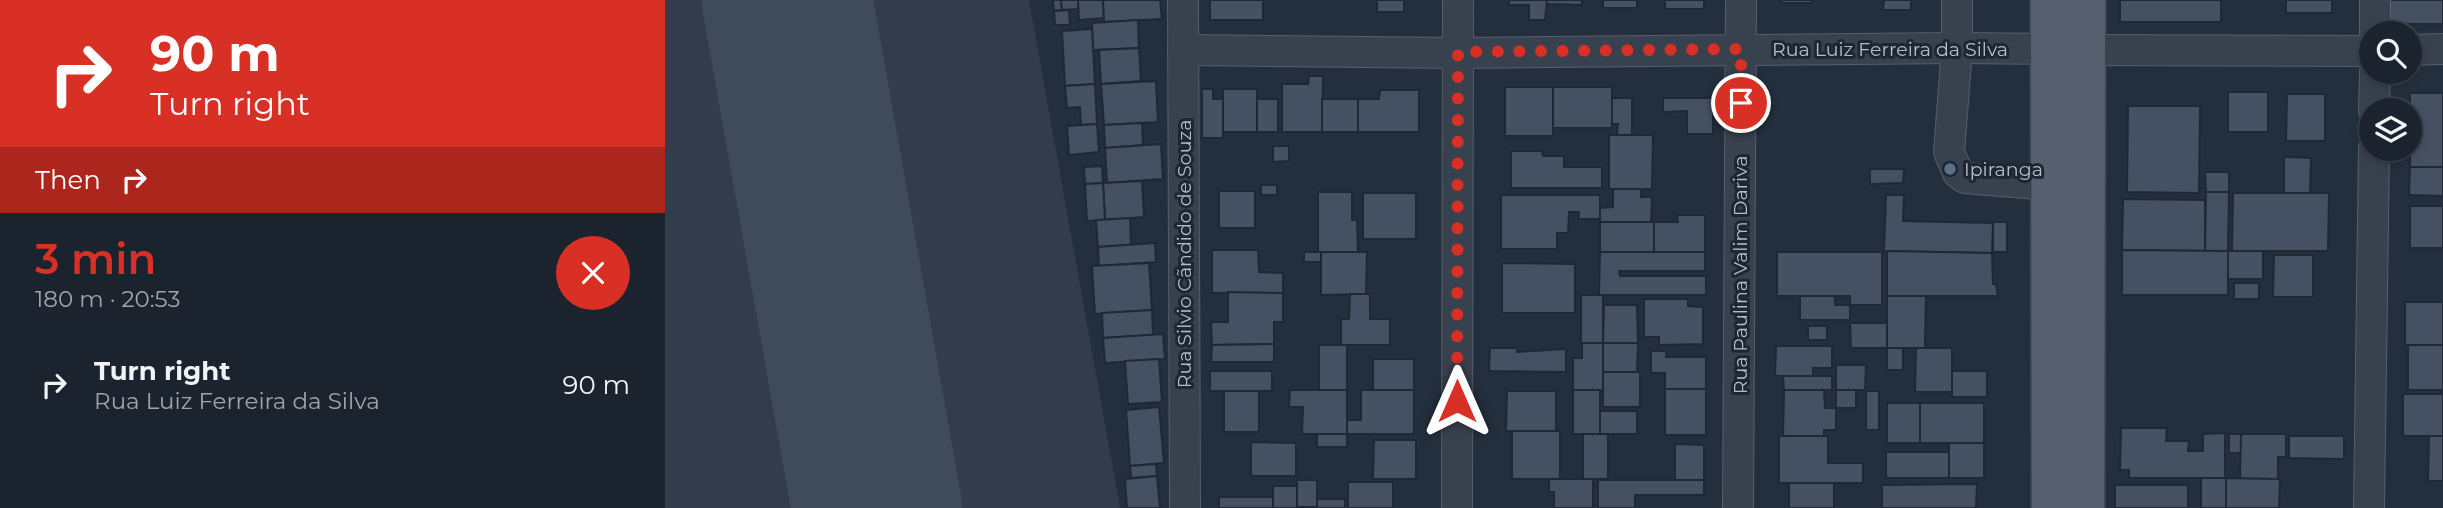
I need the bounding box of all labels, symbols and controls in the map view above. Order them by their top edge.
map controls [2359,21,2422,161]
button: search [2359,21,2422,84]
text: 90 m [150,24,280,83]
icon: right [35,28,126,119]
street label: Rua Luiz Ferreira da Silva [1772,38,2008,61]
pin [1711,73,1771,133]
text: Turn right [150,84,310,123]
icon: arrive [1722,84,1760,122]
button: layers [2359,98,2422,161]
street label: Rua Silvio Cãndido de Souza [1173,120,1196,388]
street label: Rua Paulina Valim Dariva [1729,156,1752,394]
place label: Ipiranga [1964,158,2043,181]
icon: right [115,161,153,199]
marker: Ipiranga [1942,161,1958,177]
text: Then [35,164,101,196]
text: 3 min [35,233,156,285]
button: close [556,236,630,310]
text: 180 m · 20:53 [35,285,180,313]
text: Turn right [94,355,230,387]
position arrow [1420,364,1494,438]
icon: right [35,366,73,404]
text: 90 m [563,369,630,401]
text: Rua Luiz Ferreira da Silva [94,387,380,415]

